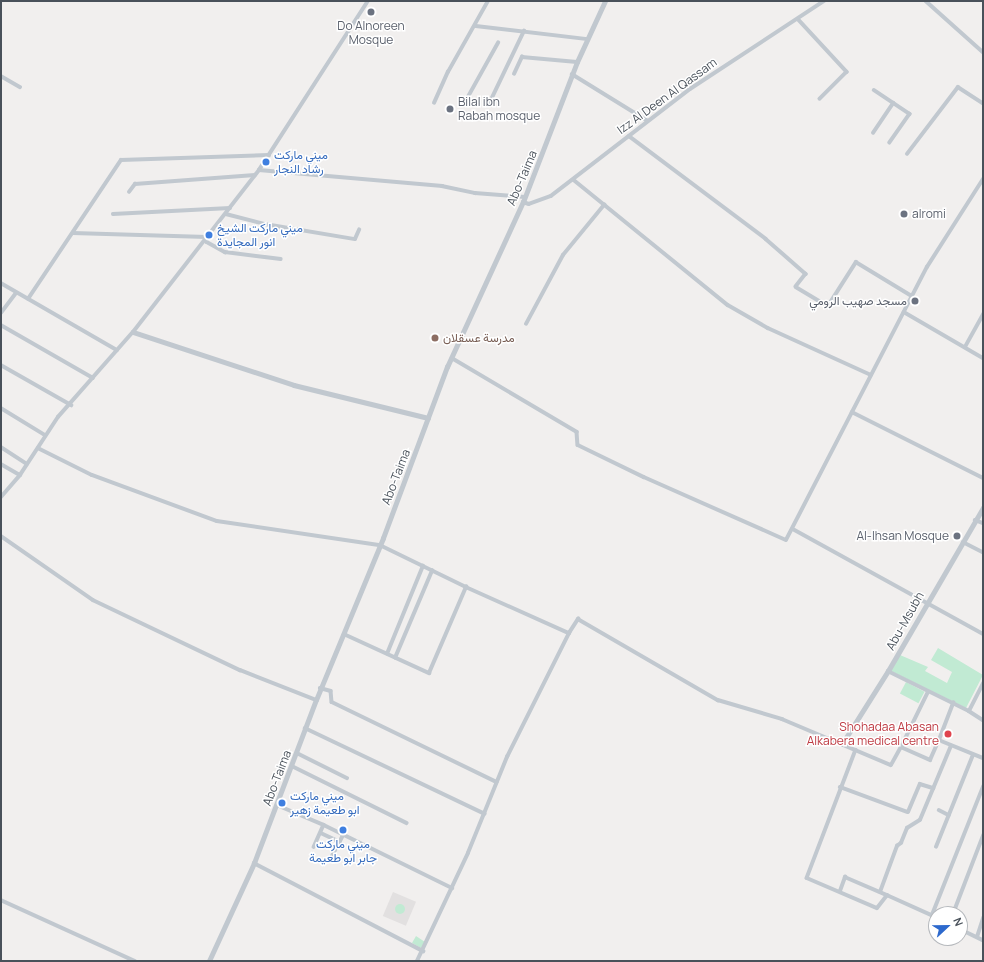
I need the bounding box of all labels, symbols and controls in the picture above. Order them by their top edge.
marker: Do Alnoreen Mosque [366,7,376,17]
place label: Do Alnoreen Mosque [337,19,405,47]
street label: Izz Al Deen Al Qassam [614,55,720,137]
place label: Bilal ibn Rabah mosque [458,95,540,123]
marker: Bilal ibn Rabah mosque [445,104,455,114]
place label: ميني ماركت رشاد النجار [274,148,328,176]
street label: Abo-Taima [504,148,540,208]
marker: ميني ماركت رشاد النجار [261,157,271,167]
place label: alromi [912,207,946,221]
marker: alromi [899,209,909,219]
place label: ميني ماركت الشيخ انور المجايدة [217,221,303,249]
marker: ميني ماركت الشيخ انور المجايدة [204,230,214,240]
place label: مسجد صهيب الرومي [809,294,907,308]
marker: مسجد صهيب الرومي [910,296,920,306]
place label: مدرسة عسقلان [443,331,515,345]
marker: مدرسة عسقلان [430,333,440,343]
street label: Abo-Taima [379,447,413,507]
place label: Al-Ihsan Mosque [856,529,949,543]
marker: Al-Ihsan Mosque [952,531,962,541]
street label: Abu-Msubh [883,589,927,653]
place label: Shohadaa Abasan Alkabera medical centre [807,720,939,748]
marker: Shohadaa Abasan Alkabera medical centre [942,728,954,740]
street label: Abo-Taima [260,748,294,808]
place label: ميني ماركت ابو طعيمة زهير [290,789,360,817]
marker: ميني ماركت ابو طعيمة زهير [277,798,287,808]
marker: ميني ماركت جابر ابو طعيمة [338,825,348,835]
place label: ميني ماركت جابر ابو طعيمة [309,837,377,865]
north arrow [928,906,968,946]
text: N [950,915,967,928]

